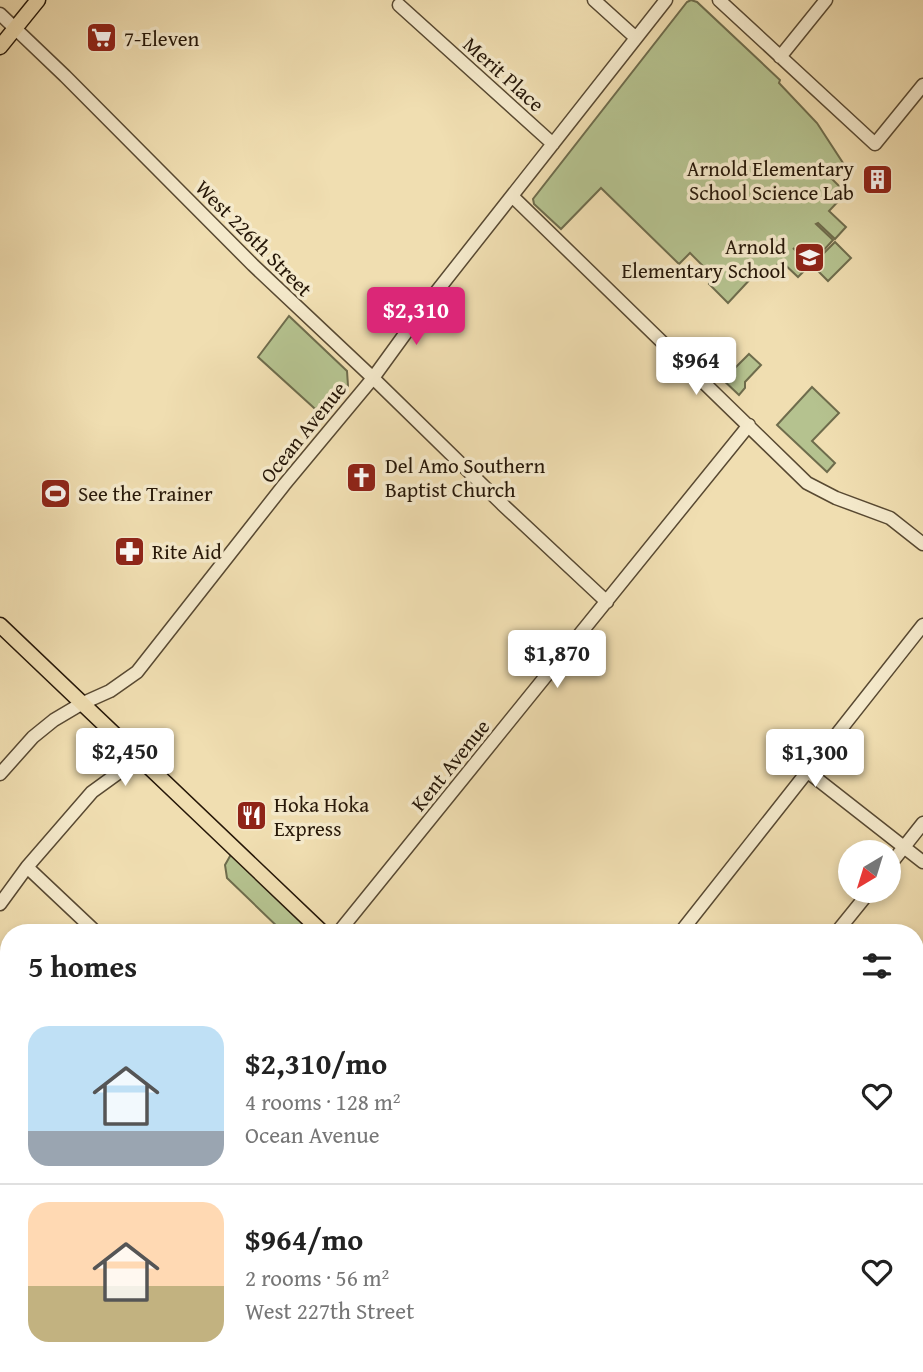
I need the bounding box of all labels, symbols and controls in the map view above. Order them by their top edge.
supermarket icon: 7-Eleven [84,21,118,55]
place label: 7-Eleven [124,23,200,54]
street label: Merit Place [456,29,552,119]
place label: Arnold Elementary School Science Lab [687,153,855,208]
building icon: Arnold Elementary School Science Lab [860,163,894,197]
street label: West 226th Street [188,172,320,304]
place label: Arnold Elementary School [621,231,787,286]
school or university icon: Arnold Elementary School [792,241,826,275]
pin: $2,310 [359,288,473,347]
text: $2,310 [383,293,449,326]
pin: $964 [655,338,737,397]
text: $964 [672,343,720,376]
street label: Ocean Avenue [252,374,354,489]
place label: Del Amo Southern Baptist Church [385,450,545,505]
church icon: Del Amo Southern Baptist Church [345,460,379,494]
sports icon: See the Trainer [38,476,72,510]
place label: See the Trainer [78,478,213,509]
pharmacy icon: Rite Aid [112,534,146,568]
place label: Rite Aid [152,536,223,567]
pin: $1,870 [500,630,614,690]
text: $1,870 [524,636,590,669]
street label: Kent Avenue [403,712,497,818]
pin: $2,450 [68,728,182,788]
pin: $1,300 [758,730,872,789]
text: $2,450 [92,734,158,767]
text: $1,300 [782,735,848,768]
place label: Hoka Hoka Express [274,789,369,844]
restaurant icon: Hoka Hoka Express [234,799,268,833]
north arrow [838,840,901,903]
map controls [838,840,901,903]
text: 5 homes [28,944,137,988]
icon: filters [858,947,896,985]
text: $2,310/mo [245,1041,387,1085]
icon: home [84,1054,168,1138]
icon: heart [858,1077,896,1115]
text: 4 rooms · 128 m² [245,1085,400,1118]
text: Ocean Avenue [245,1118,380,1151]
text: $964/mo [245,1217,363,1261]
icon: home [84,1230,168,1314]
icon: heart [858,1253,896,1291]
text: 2 rooms · 56 m² [245,1261,389,1294]
text: West 227th Street [245,1294,414,1327]

